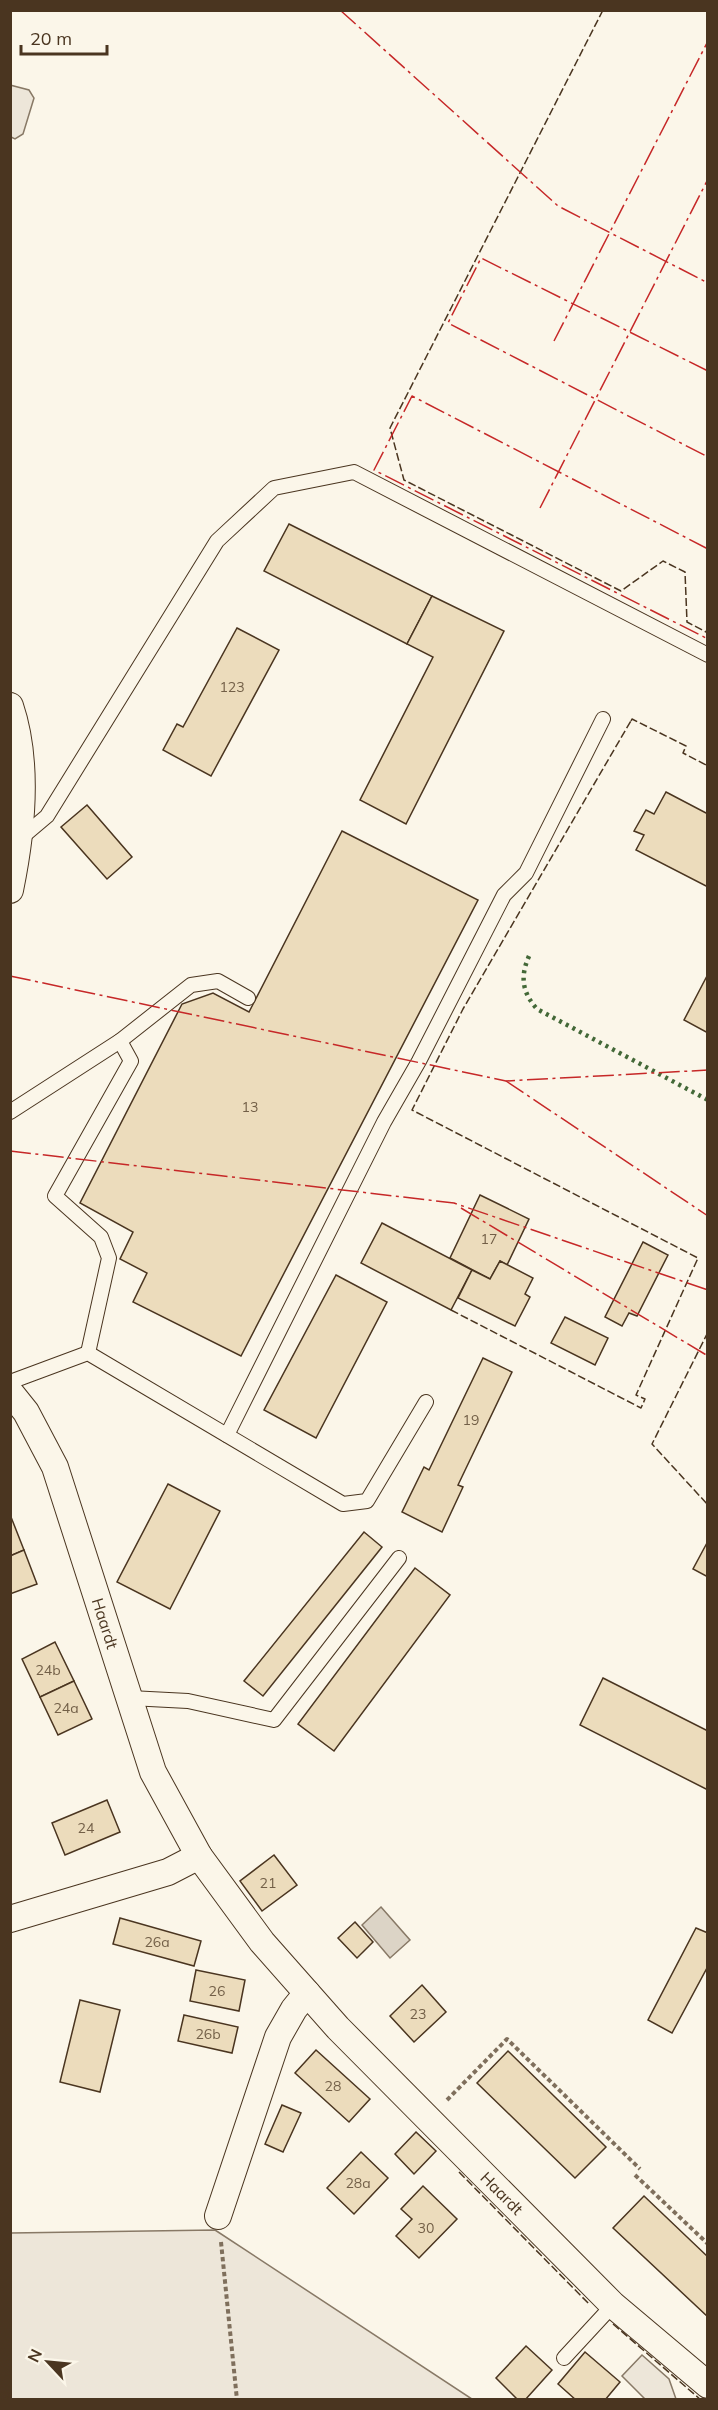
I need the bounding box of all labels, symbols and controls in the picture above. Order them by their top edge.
scale bar [21,18,106,56]
text: 20 m [30,27,72,50]
house number: 123 [219,678,245,696]
house number: 13 [242,1098,258,1116]
house number: 17 [481,1230,497,1248]
house number: 19 [463,1411,479,1429]
street label: Haardt [88,1595,123,1652]
house number: 24b [35,1661,61,1679]
house number: 24a [53,1699,79,1717]
house number: 24 [78,1819,95,1837]
house number: 21 [260,1874,276,1892]
house number: 26a [144,1933,170,1951]
house number: 26 [209,1982,225,2000]
house number: 23 [410,2005,426,2023]
house number: 26b [195,2025,221,2043]
house number: 28 [325,2077,341,2095]
street label: Haardt [476,2167,528,2219]
house number: 28a [345,2174,371,2192]
house number: 30 [418,2219,434,2237]
north arrow [18,2332,78,2392]
text: N [23,2346,46,2365]

